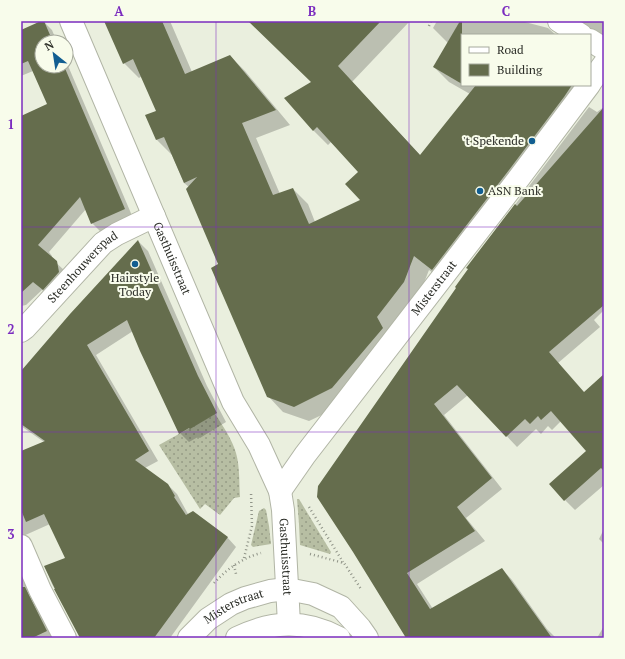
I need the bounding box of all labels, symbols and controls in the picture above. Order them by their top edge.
text: A [114,2,124,20]
text: B [308,2,316,20]
text: C [502,2,510,20]
north arrow [34,34,74,74]
legend [461,34,591,86]
text: N [42,37,57,53]
text: Road [497,42,524,57]
text: Building [497,62,543,77]
text: 1 [7,115,15,133]
place label: 't Spekende [463,133,524,148]
marker: 't Spekende [527,136,537,146]
place label: ASN Bank [488,183,542,198]
marker: ASN Bank [475,186,485,196]
street label: Gasthuisstraat [150,220,195,297]
street label: Steenhouwerspad [44,227,121,306]
street label: Misterstraat [408,257,460,318]
marker: Hairstyle Today [130,259,140,269]
place label: Hairstyle Today [111,270,159,299]
text: 2 [7,320,15,338]
street label: Gasthuisstraat [276,518,296,597]
text: 3 [7,525,15,543]
street label: Misterstraat [201,585,266,627]

